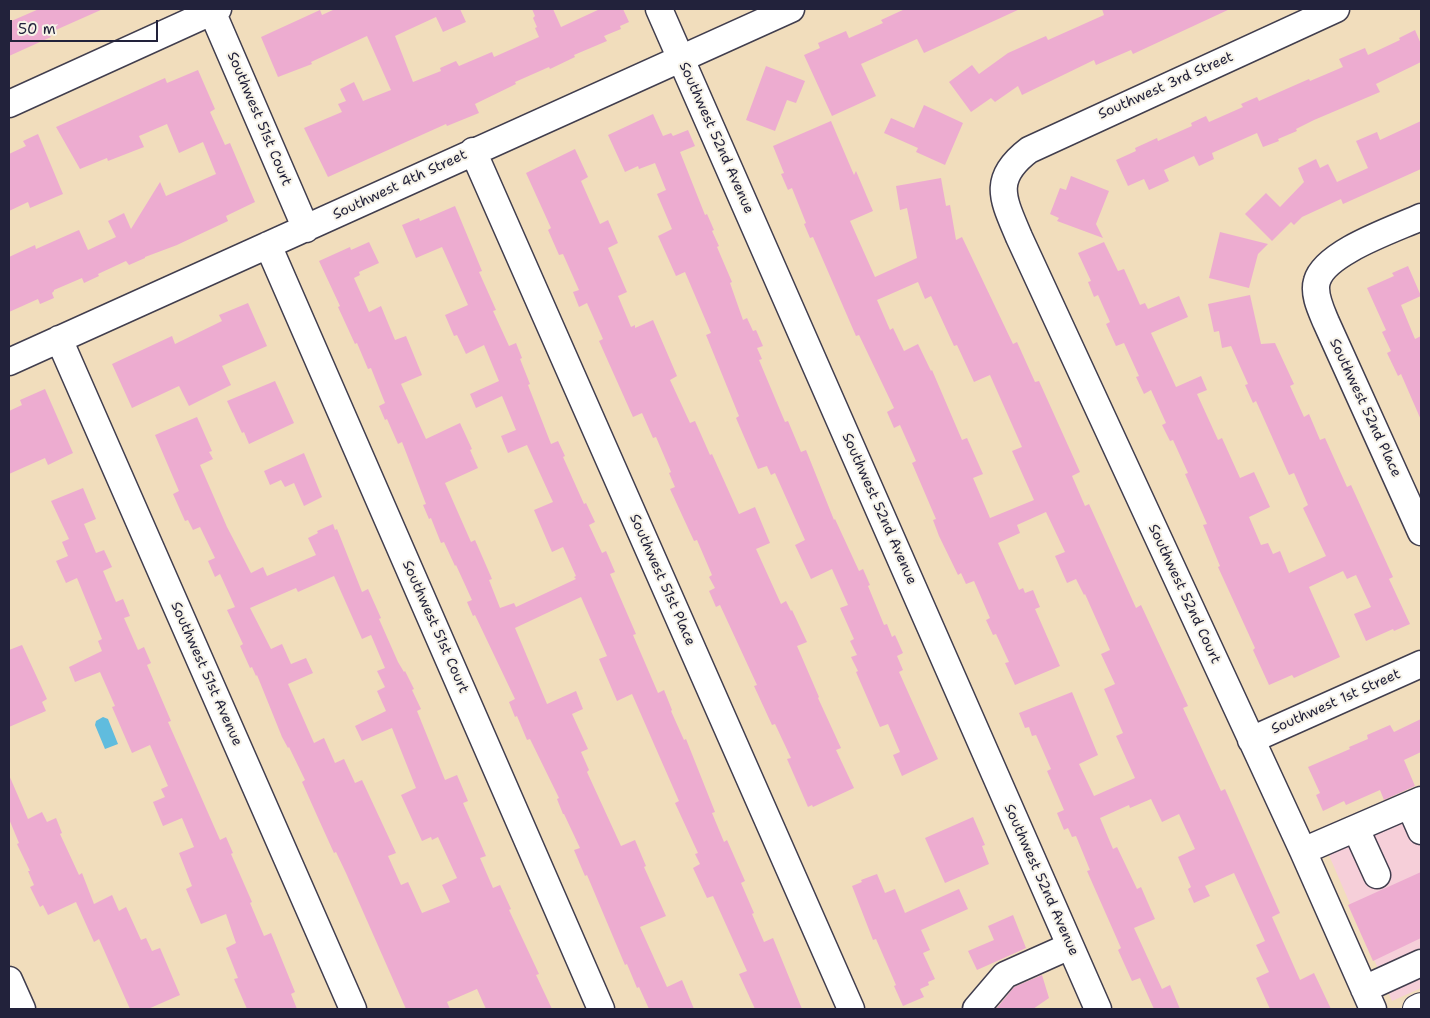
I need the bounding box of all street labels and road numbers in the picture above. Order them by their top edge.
street label: Southwest 3rd Street [1096,49,1236,123]
street label: Southwest 51st Court [223,50,295,188]
street label: Southwest 52nd Avenue [675,59,757,217]
street label: Southwest 4th Street [330,147,470,223]
street label: Southwest 52nd Place [1326,336,1404,480]
street label: Southwest 52nd Avenue [838,430,920,588]
street label: Southwest 51st Place [625,512,699,648]
street label: Southwest 52nd Court [1144,522,1224,666]
street label: Southwest 51st Court [398,558,472,696]
street label: Southwest 51st Avenue [167,599,245,749]
street label: Southwest 1st Street [1269,666,1403,738]
street label: Southwest 52nd Avenue [1000,801,1082,959]

